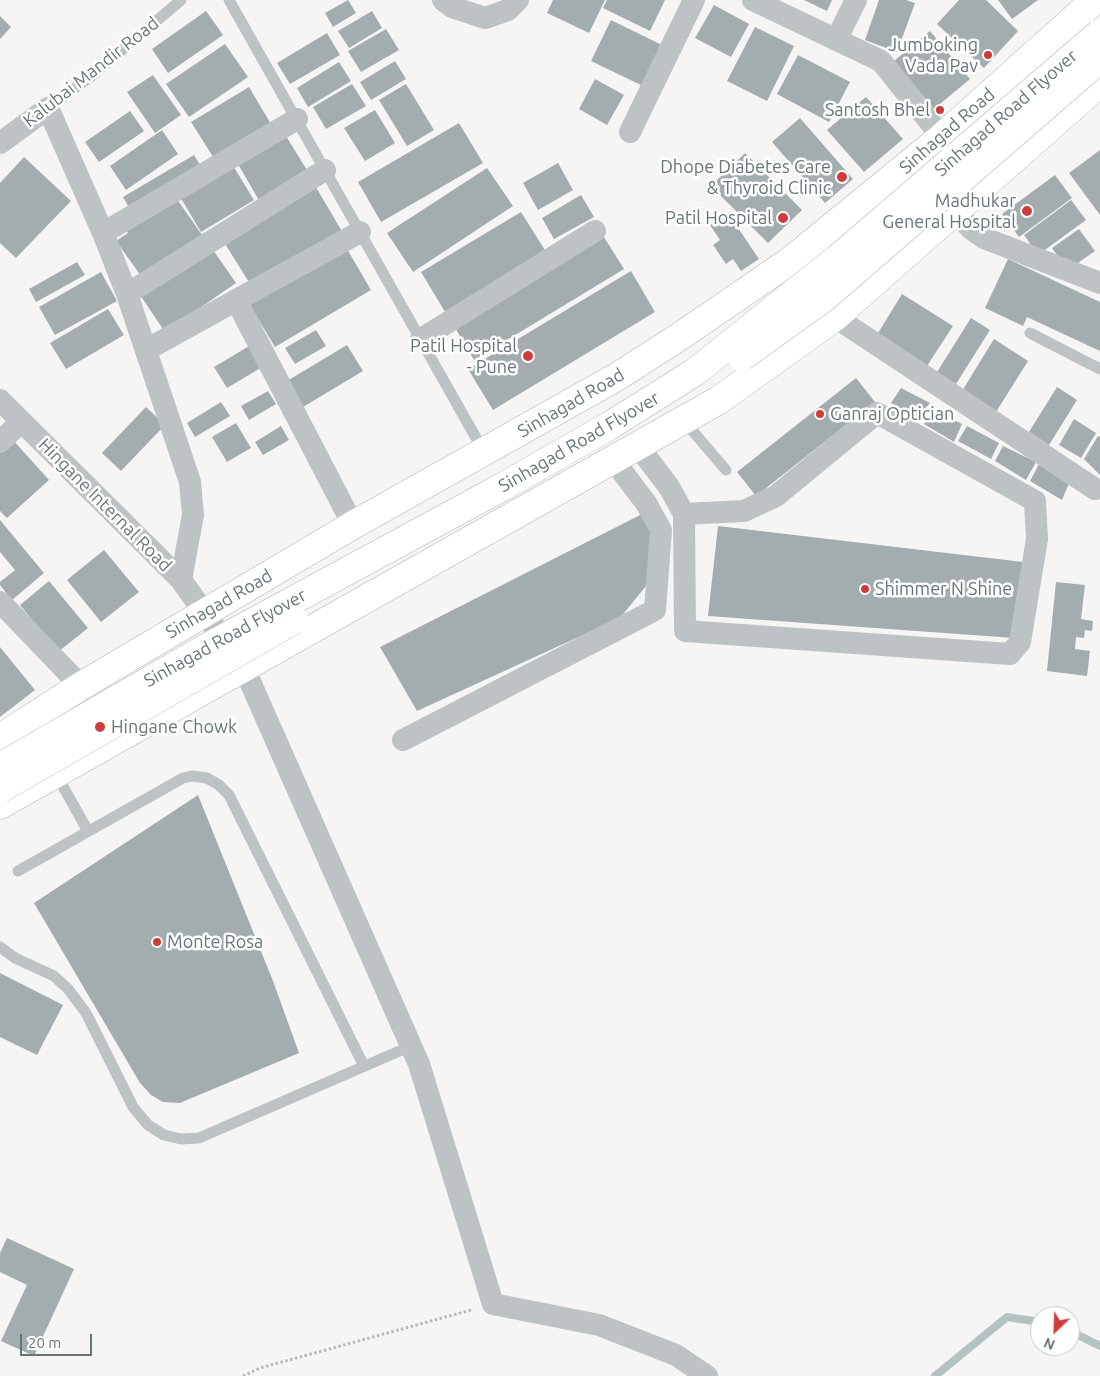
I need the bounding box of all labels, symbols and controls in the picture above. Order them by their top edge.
street label: Kalubai Mandir Road [19,12,163,132]
place label: Jumboking Vada Pav [888,34,978,76]
street label: Sinhagad Road Flyover [930,45,1082,181]
marker: Jumboking Vada Pav [982,49,994,61]
street label: Sinhagad Road [895,84,999,178]
place label: Santosh Bhel [825,99,930,121]
marker: Santosh Bhel [934,104,946,116]
place label: Dhope Diabetes Care & Thyroid Clinic [660,156,831,198]
marker: Dhope Diabetes Care & Thyroid Clinic [835,170,849,184]
place label: Madhukar General Hospital [882,190,1016,232]
marker: Madhukar General Hospital [1020,204,1034,218]
place label: Patil Hospital [665,207,772,229]
marker: Patil Hospital [776,211,790,225]
place label: Patil Hospital - Pune [410,335,517,378]
marker: Patil Hospital - Pune [521,349,535,363]
street label: Sinhagad Road [514,364,628,442]
street label: Sinhagad Road Flyover [495,387,663,497]
place label: Ganraj Optician [830,403,954,425]
marker: Ganraj Optician [814,408,826,420]
street label: Hingane Internal Road [34,434,176,576]
street label: Sinhagad Road [162,565,276,643]
place label: Shimmer N Shine [875,578,1012,600]
marker: Shimmer N Shine [859,583,871,595]
street label: Sinhagad Road Flyover [140,584,310,692]
place label: Hingane Chowk [111,716,237,738]
marker: Hingane Chowk [93,720,107,734]
place label: Monte Rosa [167,931,263,953]
marker: Monte Rosa [151,936,163,948]
north arrow [1030,1306,1080,1356]
scale bar [22,1324,95,1356]
text: 20 m [28,1334,61,1351]
text: N [1041,1334,1057,1353]

